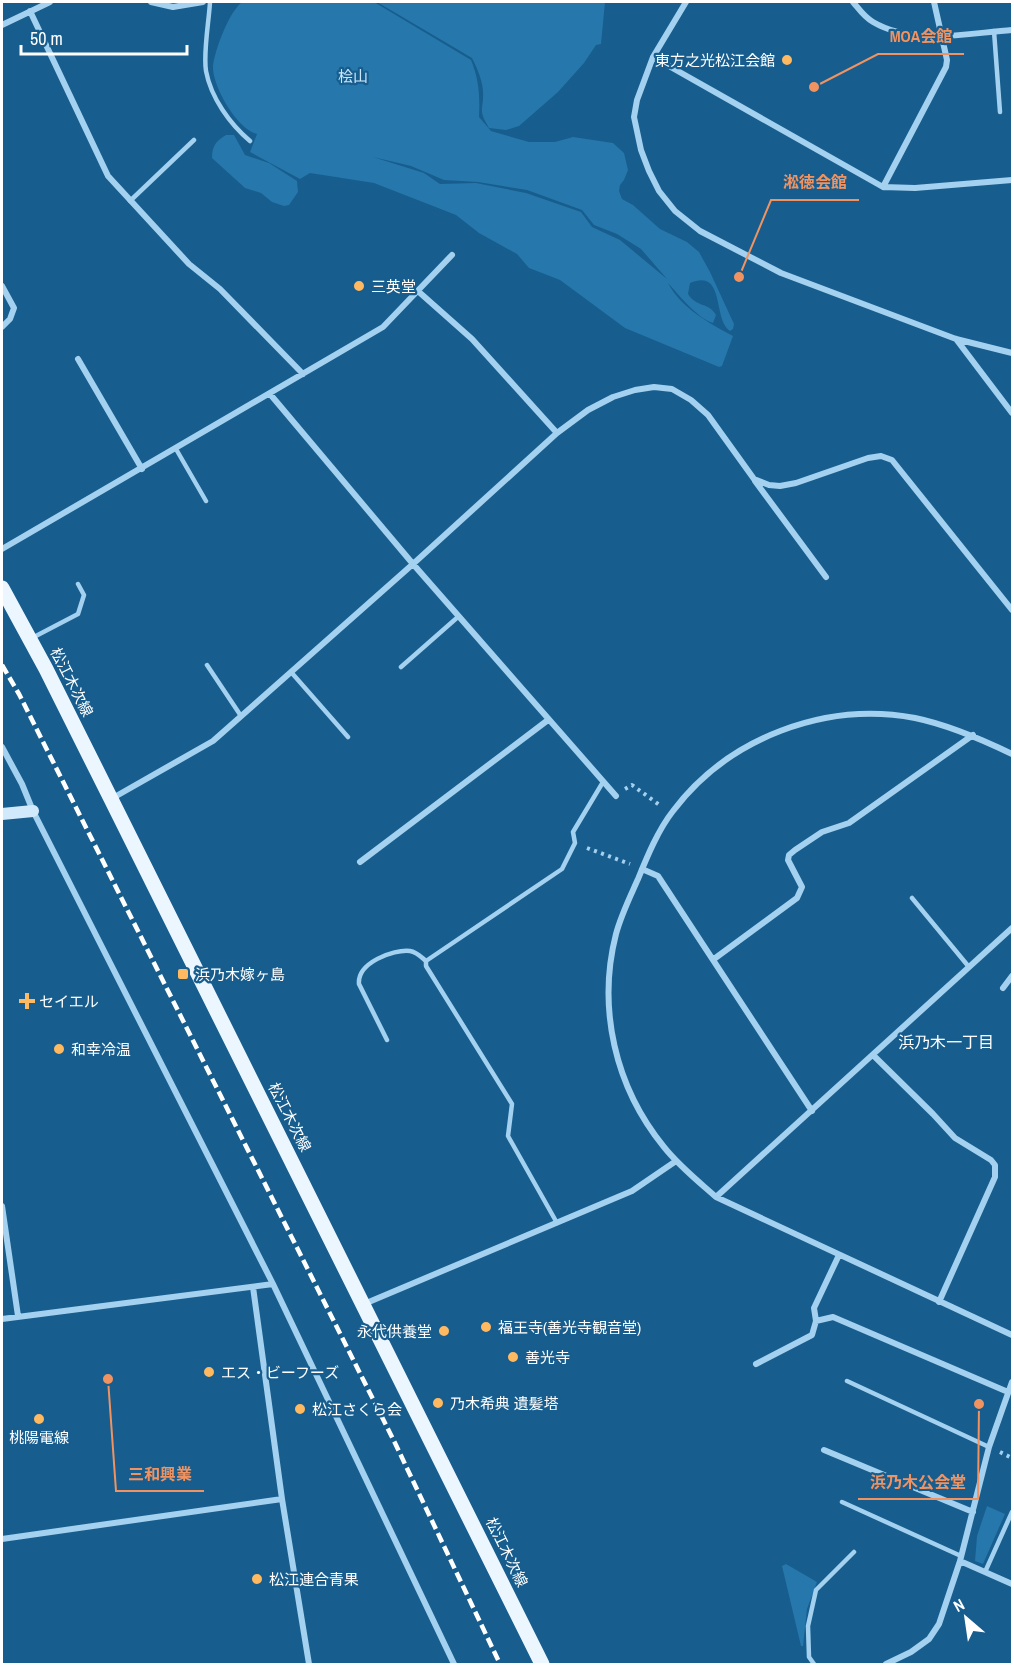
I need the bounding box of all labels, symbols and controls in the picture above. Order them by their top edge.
scale bar [21,18,188,56]
callout: MOA会館 [878,20,964,54]
text: MOA会館 [890,25,952,47]
text: 50 m [30,26,63,51]
place label: 東方之光松江会館 [655,50,775,71]
marker: 東方之光松江会館 [780,53,794,67]
park label: 桧山 [338,66,368,87]
callout: 淞徳会館 [771,166,859,200]
text: 淞徳会館 [783,171,847,193]
place label: 三英堂 [371,276,416,297]
marker: 三英堂 [352,279,366,293]
street label: 松江木次線 [46,644,98,720]
place label: 浜乃木嫁ヶ島 [195,964,285,985]
marker: 浜乃木嫁ヶ島 [176,967,190,981]
place label: セイエル [39,991,99,1012]
marker: セイエル [20,994,34,1008]
district label: 浜乃木一丁目 [898,1031,994,1053]
place label: 和幸冷温 [71,1039,131,1060]
marker: 和幸冷温 [52,1042,66,1056]
street label: 松江木次線 [264,1079,316,1155]
place label: 福王寺(善光寺観音堂) [498,1317,641,1338]
marker: 福王寺(善光寺観音堂) [479,1320,493,1334]
place label: 永代供養堂 [357,1321,432,1342]
marker: 永代供養堂 [437,1324,451,1338]
place label: 善光寺 [525,1347,570,1368]
marker: 善光寺 [506,1350,520,1364]
place label: エス・ビーフーズ [221,1362,339,1383]
marker: エス・ビーフーズ [202,1365,216,1379]
place label: 乃木希典 遺髪塔 [450,1393,558,1414]
marker: 乃木希典 遺髪塔 [431,1396,445,1410]
place label: 松江さくら会 [312,1399,402,1420]
marker: 松江さくら会 [293,1402,307,1416]
marker: 桃陽電線 [32,1412,46,1426]
place label: 桃陽電線 [9,1427,69,1448]
callout: 三和興業 [116,1457,204,1491]
text: 三和興業 [128,1463,192,1485]
callout: 浜乃木公会堂 [858,1465,978,1499]
text: 浜乃木公会堂 [870,1471,966,1493]
street label: 松江木次線 [481,1514,533,1590]
place label: 松江連合青果 [269,1569,359,1590]
marker: 松江連合青果 [250,1572,264,1586]
north arrow [936,1588,996,1648]
text: N [949,1593,968,1617]

